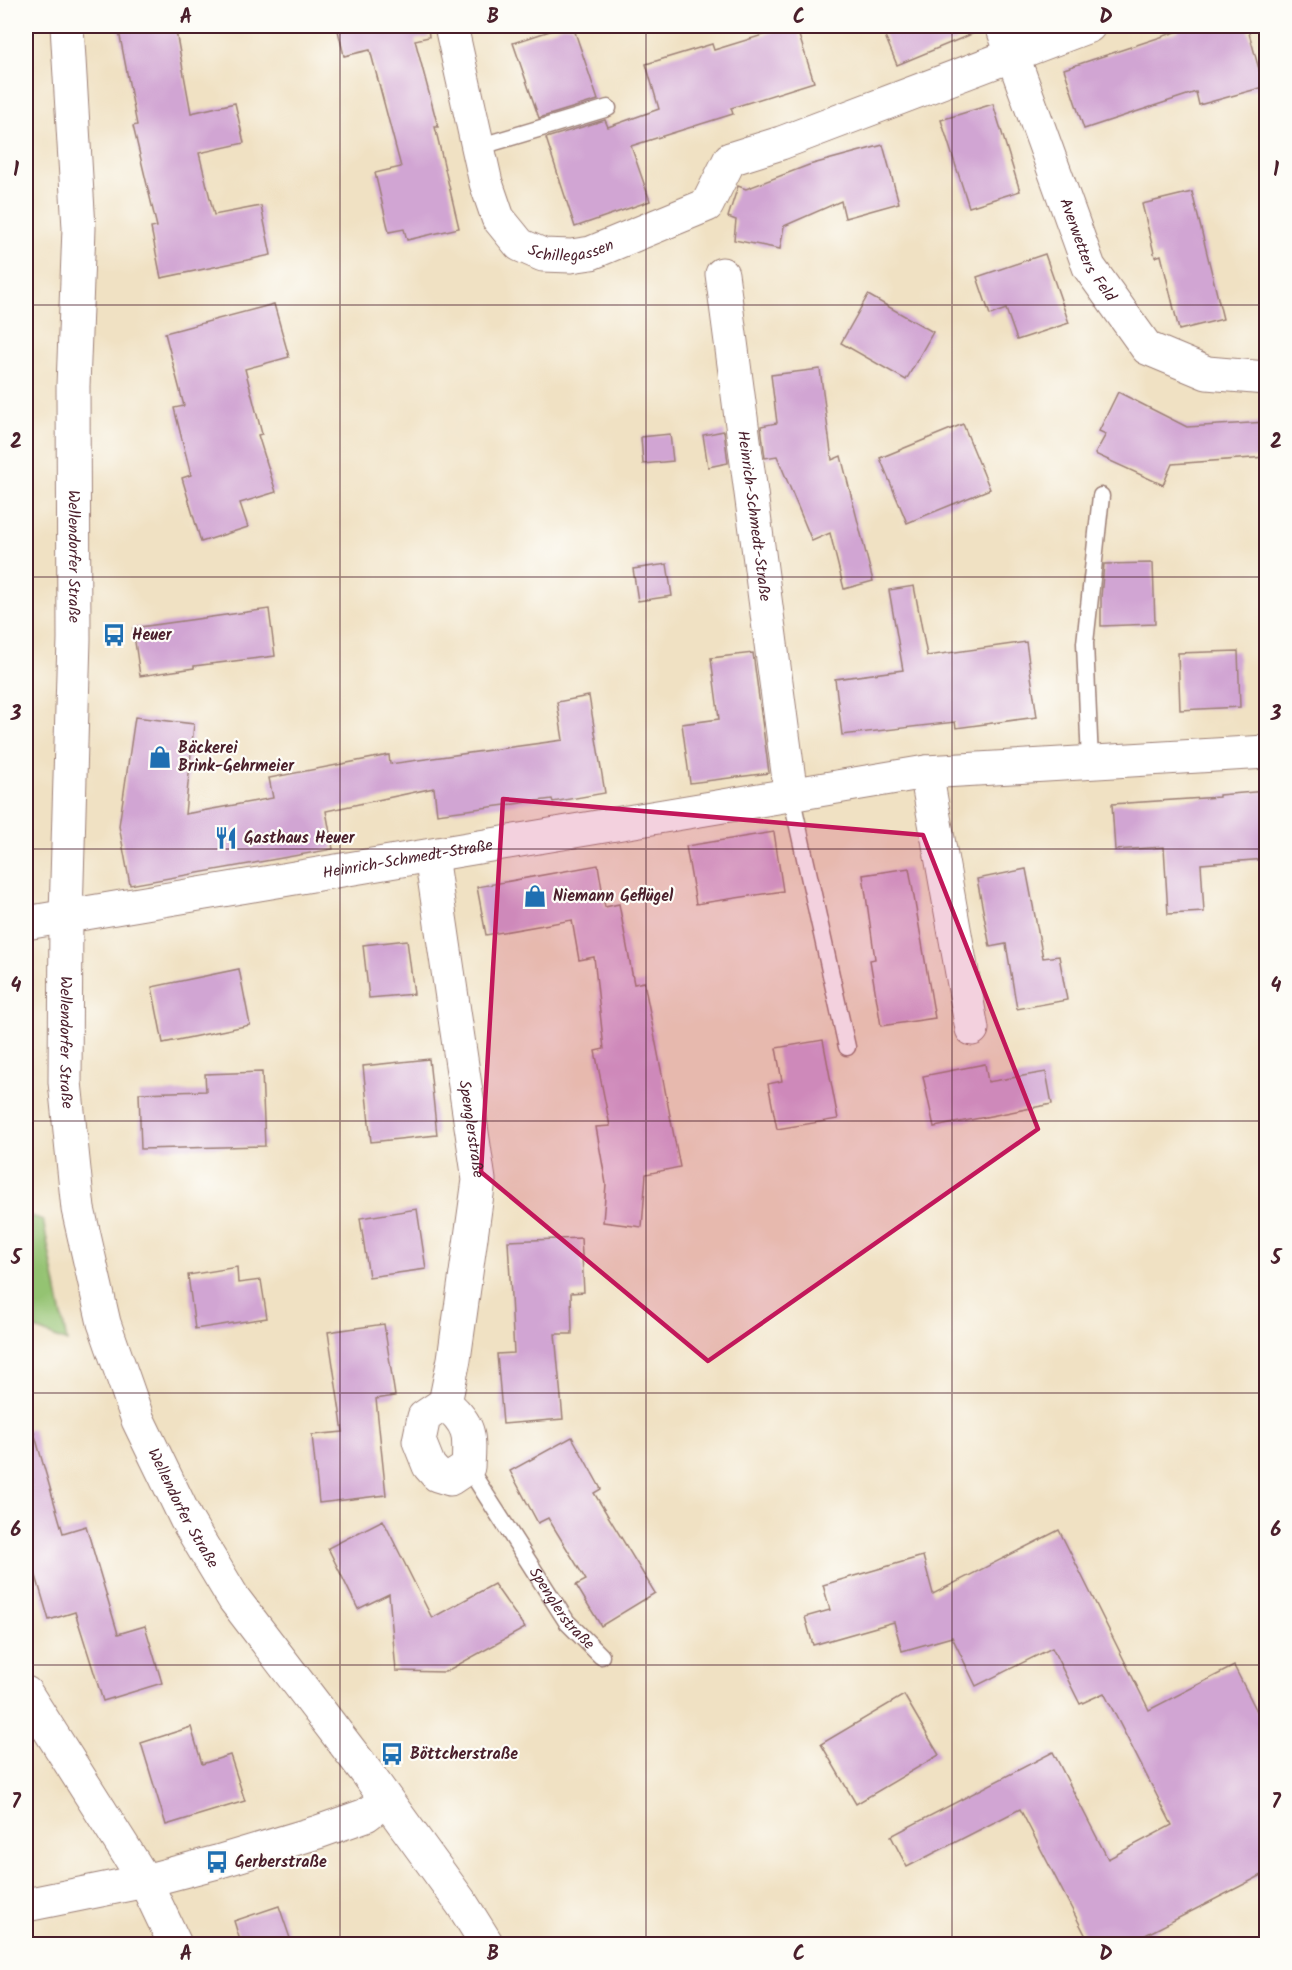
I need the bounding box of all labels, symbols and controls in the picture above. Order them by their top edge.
text: A [180,2,192,34]
text: B [487,2,499,34]
text: C [793,2,805,34]
text: D [1099,2,1113,34]
text: 1 [13,155,19,187]
text: 1 [1273,155,1279,187]
street label: Averwetters Feld [1053,195,1123,308]
street label: Schillegassen [524,232,618,269]
text: 2 [10,427,22,459]
text: 2 [1270,427,1282,459]
street label: Heinrich-Schmedt-Straße [730,429,778,603]
street label: Wellendorfer Straße [61,490,86,623]
bus stop icon: Heuer [101,622,127,648]
place label: Heuer [132,623,173,648]
text: 3 [10,699,22,731]
text: 3 [1270,699,1282,731]
place label: Bäckerei Brink-Gehrmeier [178,736,295,779]
shop icon: Bäckerei Brink-Gehrmeier [147,744,173,770]
restaurant icon: Gasthaus Heuer [213,825,239,851]
place label: Gasthaus Heuer [244,826,356,851]
street label: Heinrich-Schmedt-Straße [321,832,495,886]
shop icon: Niemann Geflügel [522,883,548,909]
place label: Niemann Geflügel [553,884,674,909]
text: 4 [11,971,22,1003]
text: 4 [1271,971,1282,1003]
street label: Wellendorfer Straße [52,976,80,1110]
street label: Spenglerstraße [452,1079,491,1179]
text: 5 [10,1243,23,1275]
text: 5 [1270,1243,1283,1275]
street label: Wellendorfer Straße [141,1444,225,1573]
text: 6 [11,1515,22,1547]
text: 6 [1271,1515,1282,1547]
street label: Spenglerstraße [523,1562,601,1656]
bus stop icon: Böttcherstraße [379,1741,405,1767]
place label: Böttcherstraße [410,1742,518,1767]
text: 7 [11,1787,21,1819]
text: 7 [1271,1787,1281,1819]
bus stop icon: Gerberstraße [204,1849,230,1875]
place label: Gerberstraße [235,1850,327,1875]
text: A [180,1939,192,1970]
text: B [487,1939,499,1970]
text: C [793,1939,805,1970]
text: D [1099,1939,1113,1970]

